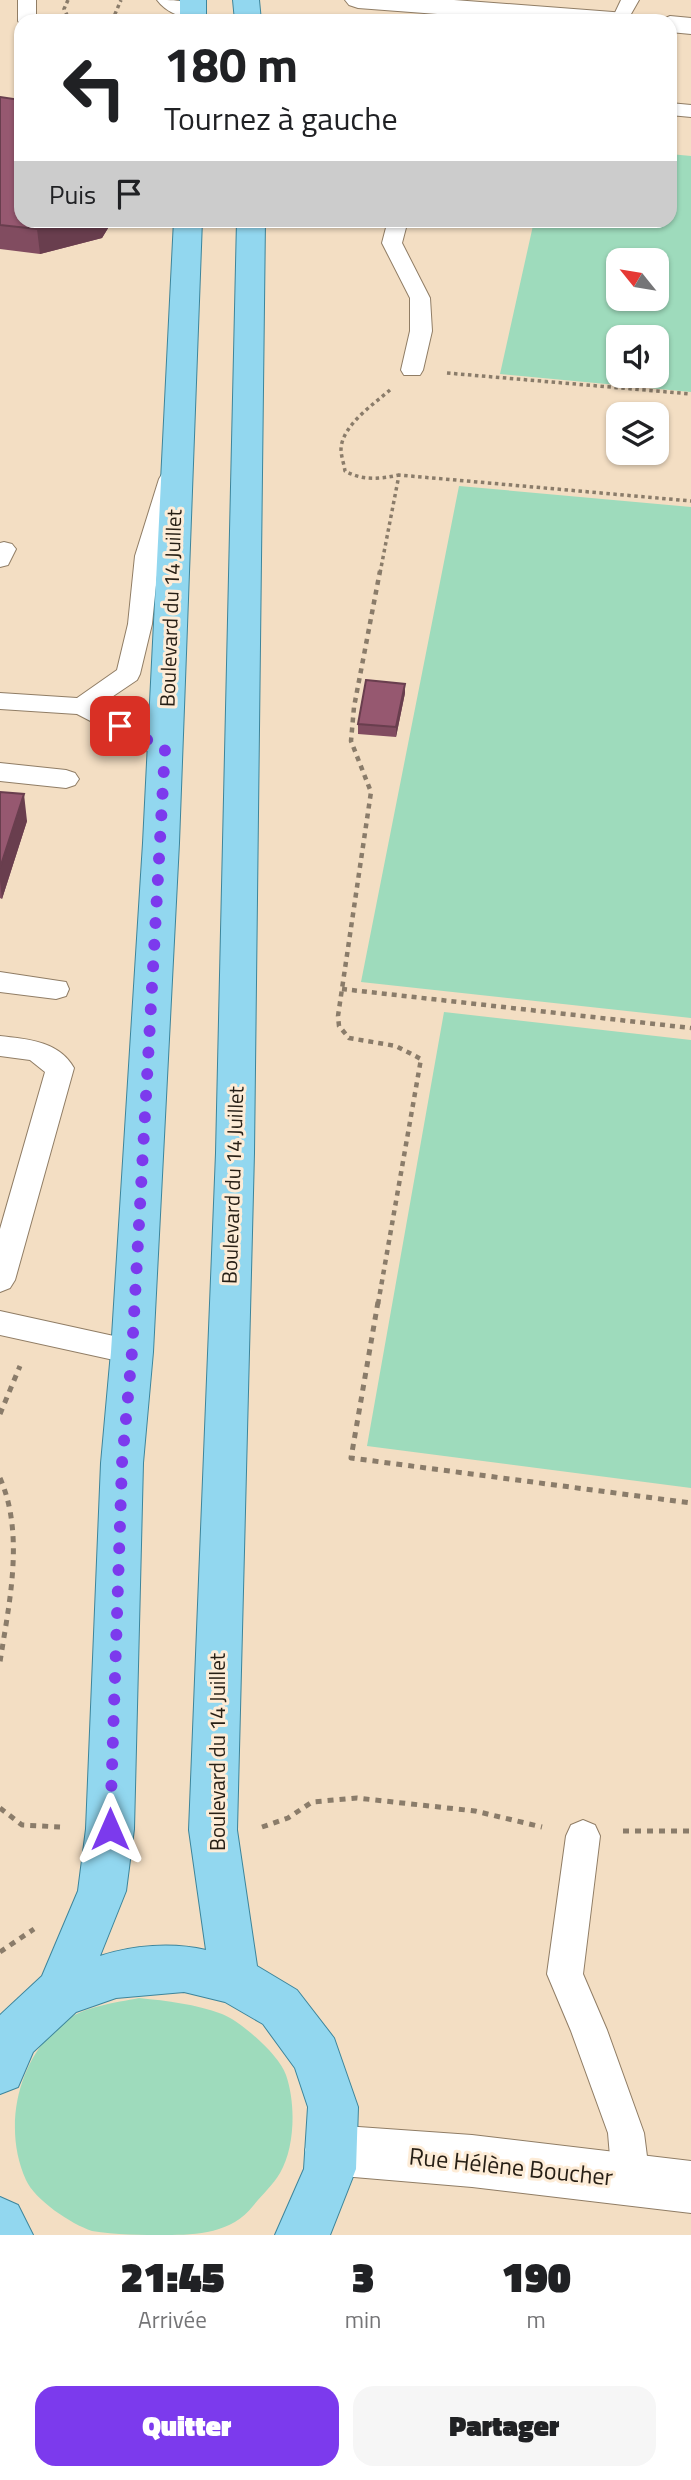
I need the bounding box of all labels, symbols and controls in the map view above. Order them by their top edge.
text: 180 m [164,26,298,101]
icon: left [49,42,140,133]
text: Tournez à gauche [164,94,398,142]
text: Puis [49,175,96,214]
icon: arrive [110,175,148,213]
north arrow [606,248,668,312]
map controls [606,248,669,465]
button: sound [606,325,669,388]
button: layers [606,402,669,465]
street label: Boulevard du 14 Juillet [151,508,189,708]
pin [90,696,150,756]
icon: arrive [101,707,139,745]
street label: Boulevard du 14 Juillet [213,1085,251,1285]
street label: Boulevard du 14 Juillet [201,1652,233,1851]
position arrow [73,1792,147,1866]
street label: Rue Hélène Boucher [407,2137,615,2195]
text: 21:45 [120,2244,225,2308]
text: 3 [352,2244,375,2308]
text: 190 [502,2244,571,2308]
text: Arrivée [138,2302,207,2337]
text: min [345,2302,381,2337]
text: m [527,2302,546,2337]
button: Quitter [35,2386,339,2466]
button: Partager [353,2386,656,2466]

